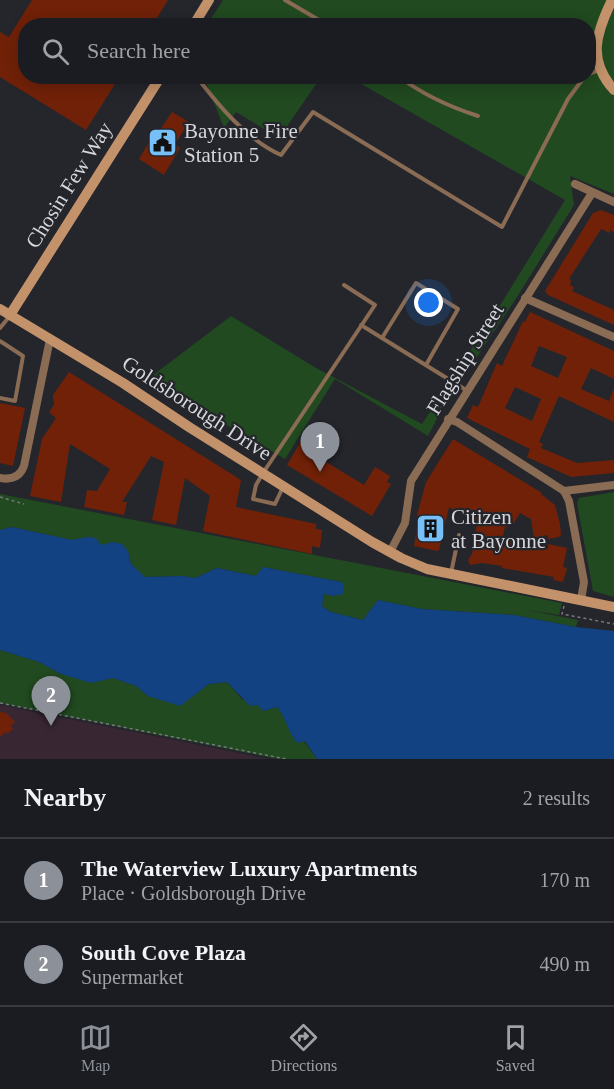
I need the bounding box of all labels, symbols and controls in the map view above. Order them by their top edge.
search box [18,18,596,84]
icon: search [39,35,72,68]
text: Search here [87,38,190,63]
street label: Chosin Few Way [21,117,118,252]
place label: Bayonne Fire Station 5 [184,119,298,167]
public building icon: Bayonne Fire Station 5 [147,127,179,159]
your location [414,288,443,317]
street label: Flagship Street [421,299,509,419]
street label: Goldsborough Drive [118,351,276,465]
pin: 1 [300,422,340,472]
place label: Citizen at Bayonne [451,505,546,553]
building icon: Citizen at Bayonne [414,513,446,545]
pin: 2 [32,676,70,726]
text: Nearby [24,783,106,812]
text: 2 results [523,787,590,809]
text: The Waterview Luxury Apartments [81,856,417,881]
text: 1 [39,869,49,891]
text: 170 m [539,869,590,891]
text: Place · Goldsborough Drive [81,882,306,904]
text: South Cove Plaza [81,940,246,965]
text: 2 [39,953,49,975]
text: 490 m [539,953,590,975]
text: Supermarket [81,966,183,988]
tab: Map [79,1021,112,1075]
tab: Directions [271,1021,337,1075]
tab: Saved [496,1021,535,1075]

